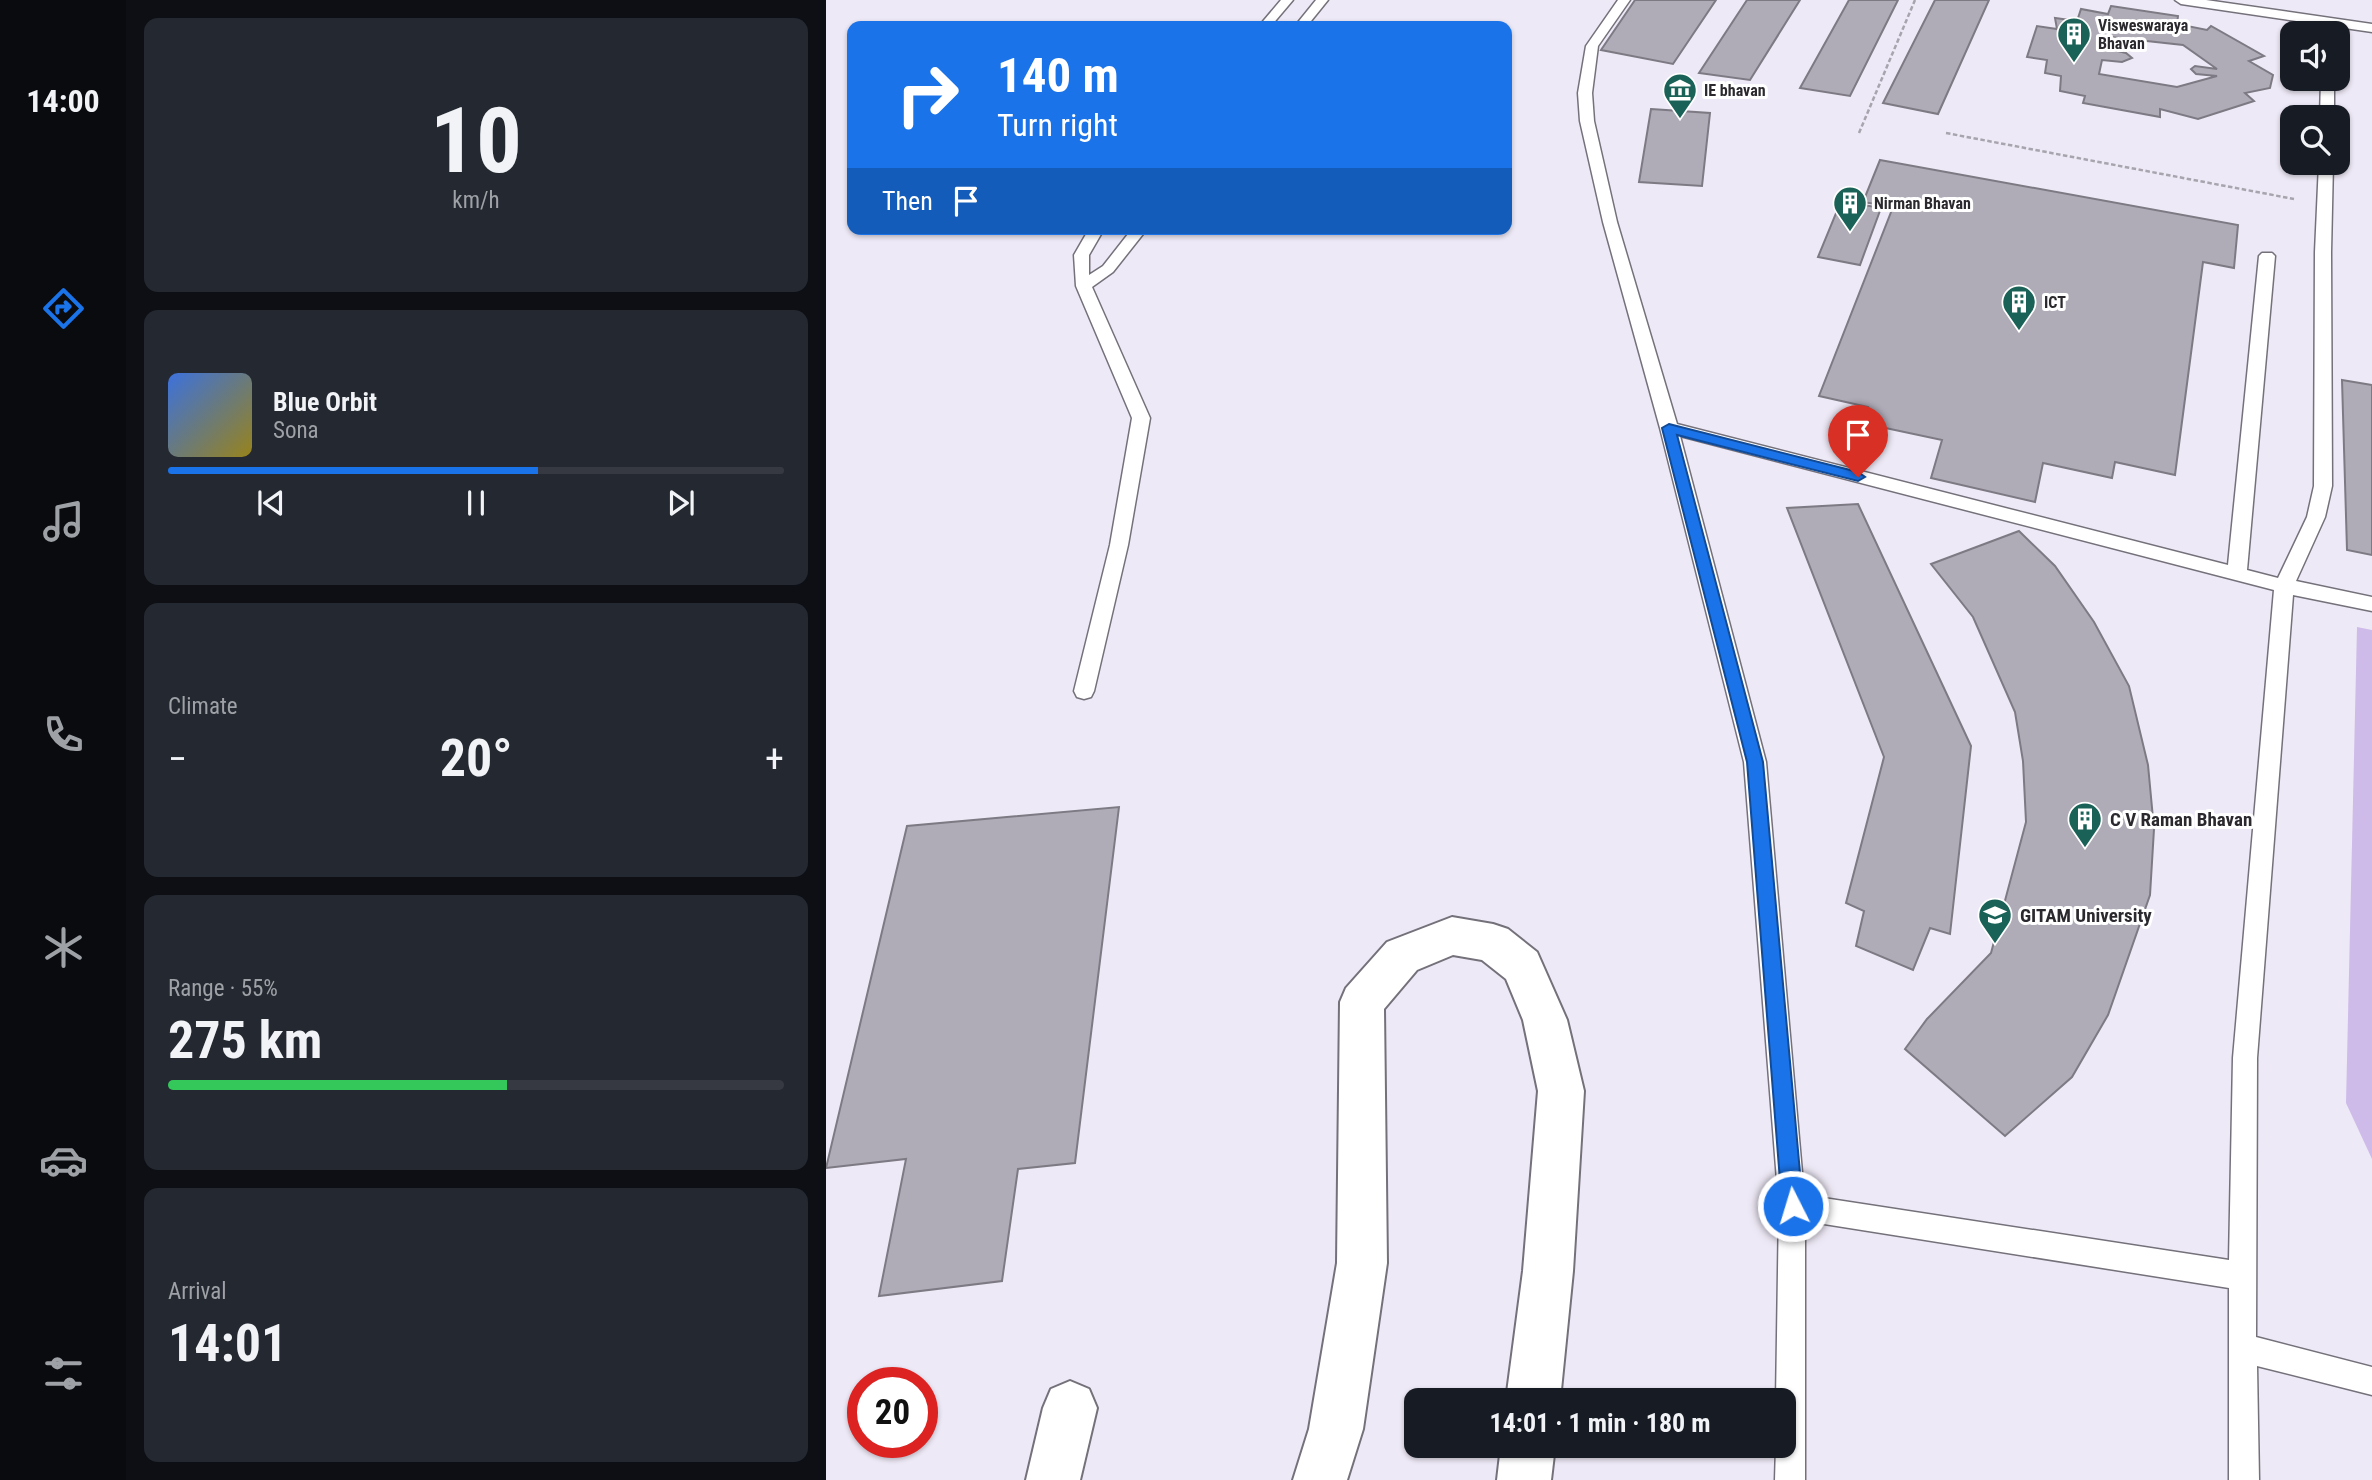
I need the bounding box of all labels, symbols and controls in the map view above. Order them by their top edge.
building icon: Visweswaraya Bhavan [2055,15,2093,64]
place label: Visweswaraya Bhavan [2098,16,2189,53]
map controls [2280,21,2350,175]
button: sound [2280,21,2350,91]
text: 140 m [997,47,1119,104]
icon: right [882,49,973,140]
museum icon: IE bhavan [1661,71,1699,120]
place label: IE bhavan [1704,81,1766,100]
text: 14:00 [26,82,100,120]
text: 10 [430,88,522,194]
button: search [2280,105,2350,175]
text: Turn right [997,106,1118,144]
icon: arrive [947,182,985,220]
building icon: Nirman Bhavan [1831,184,1869,233]
text: Then [882,186,933,216]
text: km/h [452,187,500,214]
place label: Nirman Bhavan [1874,194,1971,213]
building icon: ICT [2000,283,2038,332]
icon: directions [39,284,88,333]
place label: ICT [2044,293,2066,312]
text: Blue Orbit [273,387,377,417]
pin [1828,405,1888,477]
icon: arrive [1839,416,1877,454]
text: Sona [273,417,319,444]
icon: previous [252,484,290,522]
icon: pause [457,484,495,522]
icon: next [662,484,700,522]
icon: music [39,497,88,546]
text: Climate [168,693,238,720]
icon: phone [39,710,88,759]
text: 20° [440,728,512,789]
text: − [168,737,187,781]
text: + [765,737,784,781]
building icon: C V Raman Bhavan [2066,800,2104,849]
place label: C V Raman Bhavan [2110,808,2252,831]
school or university icon: GITAM University [1976,896,2014,945]
place label: GITAM University [2020,904,2152,927]
icon: climate [39,923,88,972]
text: Range · 55% [168,975,278,1002]
text: 275 km [168,1010,322,1071]
icon: car [39,1136,88,1185]
position arrow [1756,1169,1830,1243]
text: Arrival [168,1278,227,1305]
text: 14:01 [168,1313,287,1374]
icon: filters [39,1349,88,1398]
speed limit sign: 20 [847,1367,938,1458]
text: 14:01 · 1 min · 180 m [1490,1408,1710,1438]

